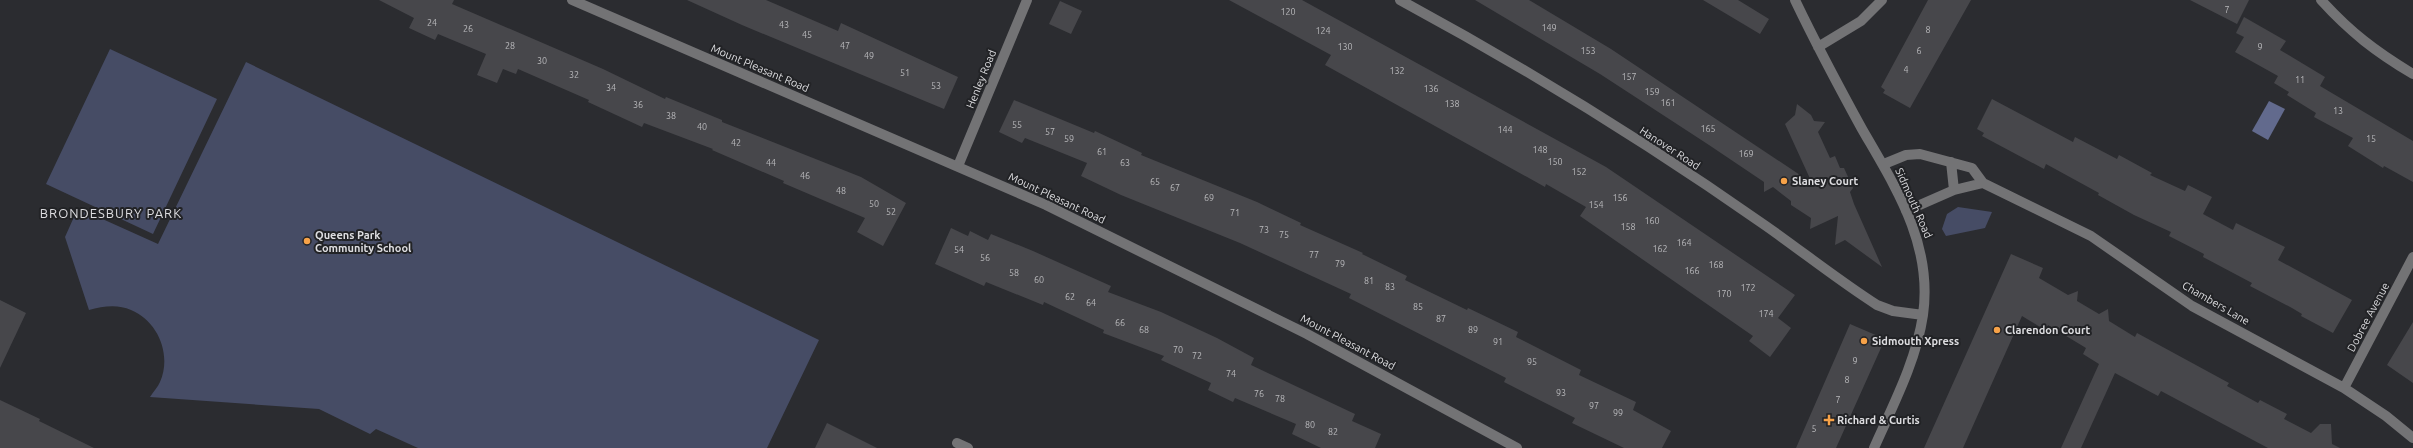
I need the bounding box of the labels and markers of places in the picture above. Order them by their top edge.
place label: Slaney Court [1792,175,1858,187]
marker: Slaney Court [1779,176,1789,186]
place label: Queens Park Community School [315,229,412,254]
marker: Queens Park Community School [302,236,312,246]
place label: Clarendon Court [2005,324,2090,336]
marker: Clarendon Court [1992,325,2002,335]
place label: Sidmouth Xpress [1872,335,1959,347]
marker: Sidmouth Xpress [1859,336,1869,346]
place label: Richard & Curtis [1837,414,1920,426]
marker: Richard & Curtis [1824,415,1834,425]

